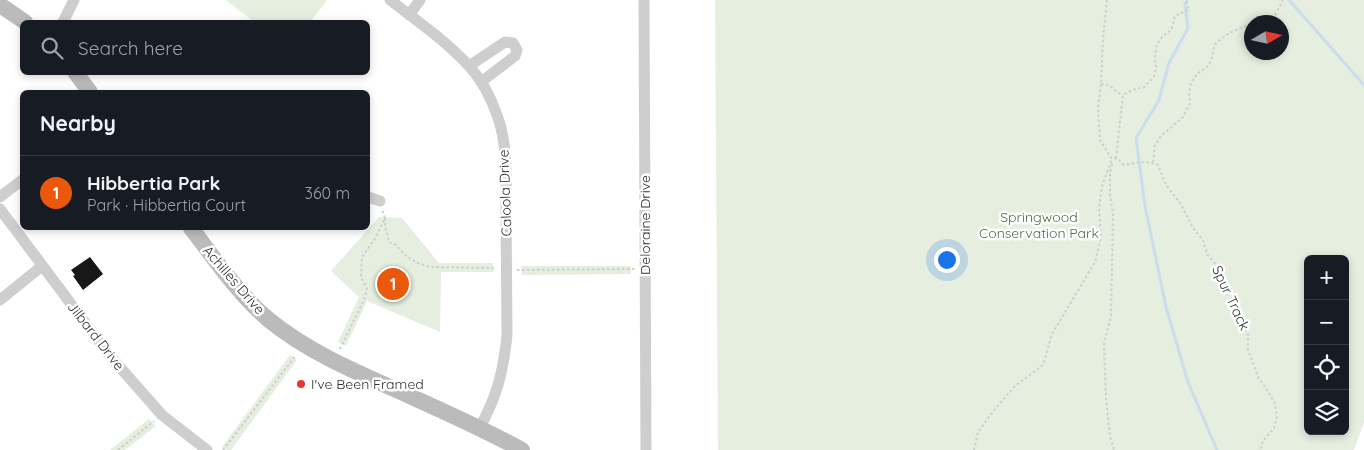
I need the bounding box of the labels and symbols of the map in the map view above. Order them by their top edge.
north arrow [1244,15,1289,60]
street label: Caloola Drive [494,149,516,237]
street label: Deloraine Drive [636,175,654,275]
park label: Springwood Conservation Park [979,208,1099,242]
street label: Achilles Drive [199,242,269,318]
your location [934,247,960,273]
street label: Spur Track [1208,263,1254,333]
pin: 1 [377,265,409,303]
street label: Jilbard Drive [64,298,128,374]
place label: I've Been Framed [311,375,424,393]
marker: I've Been Framed [295,378,307,390]

